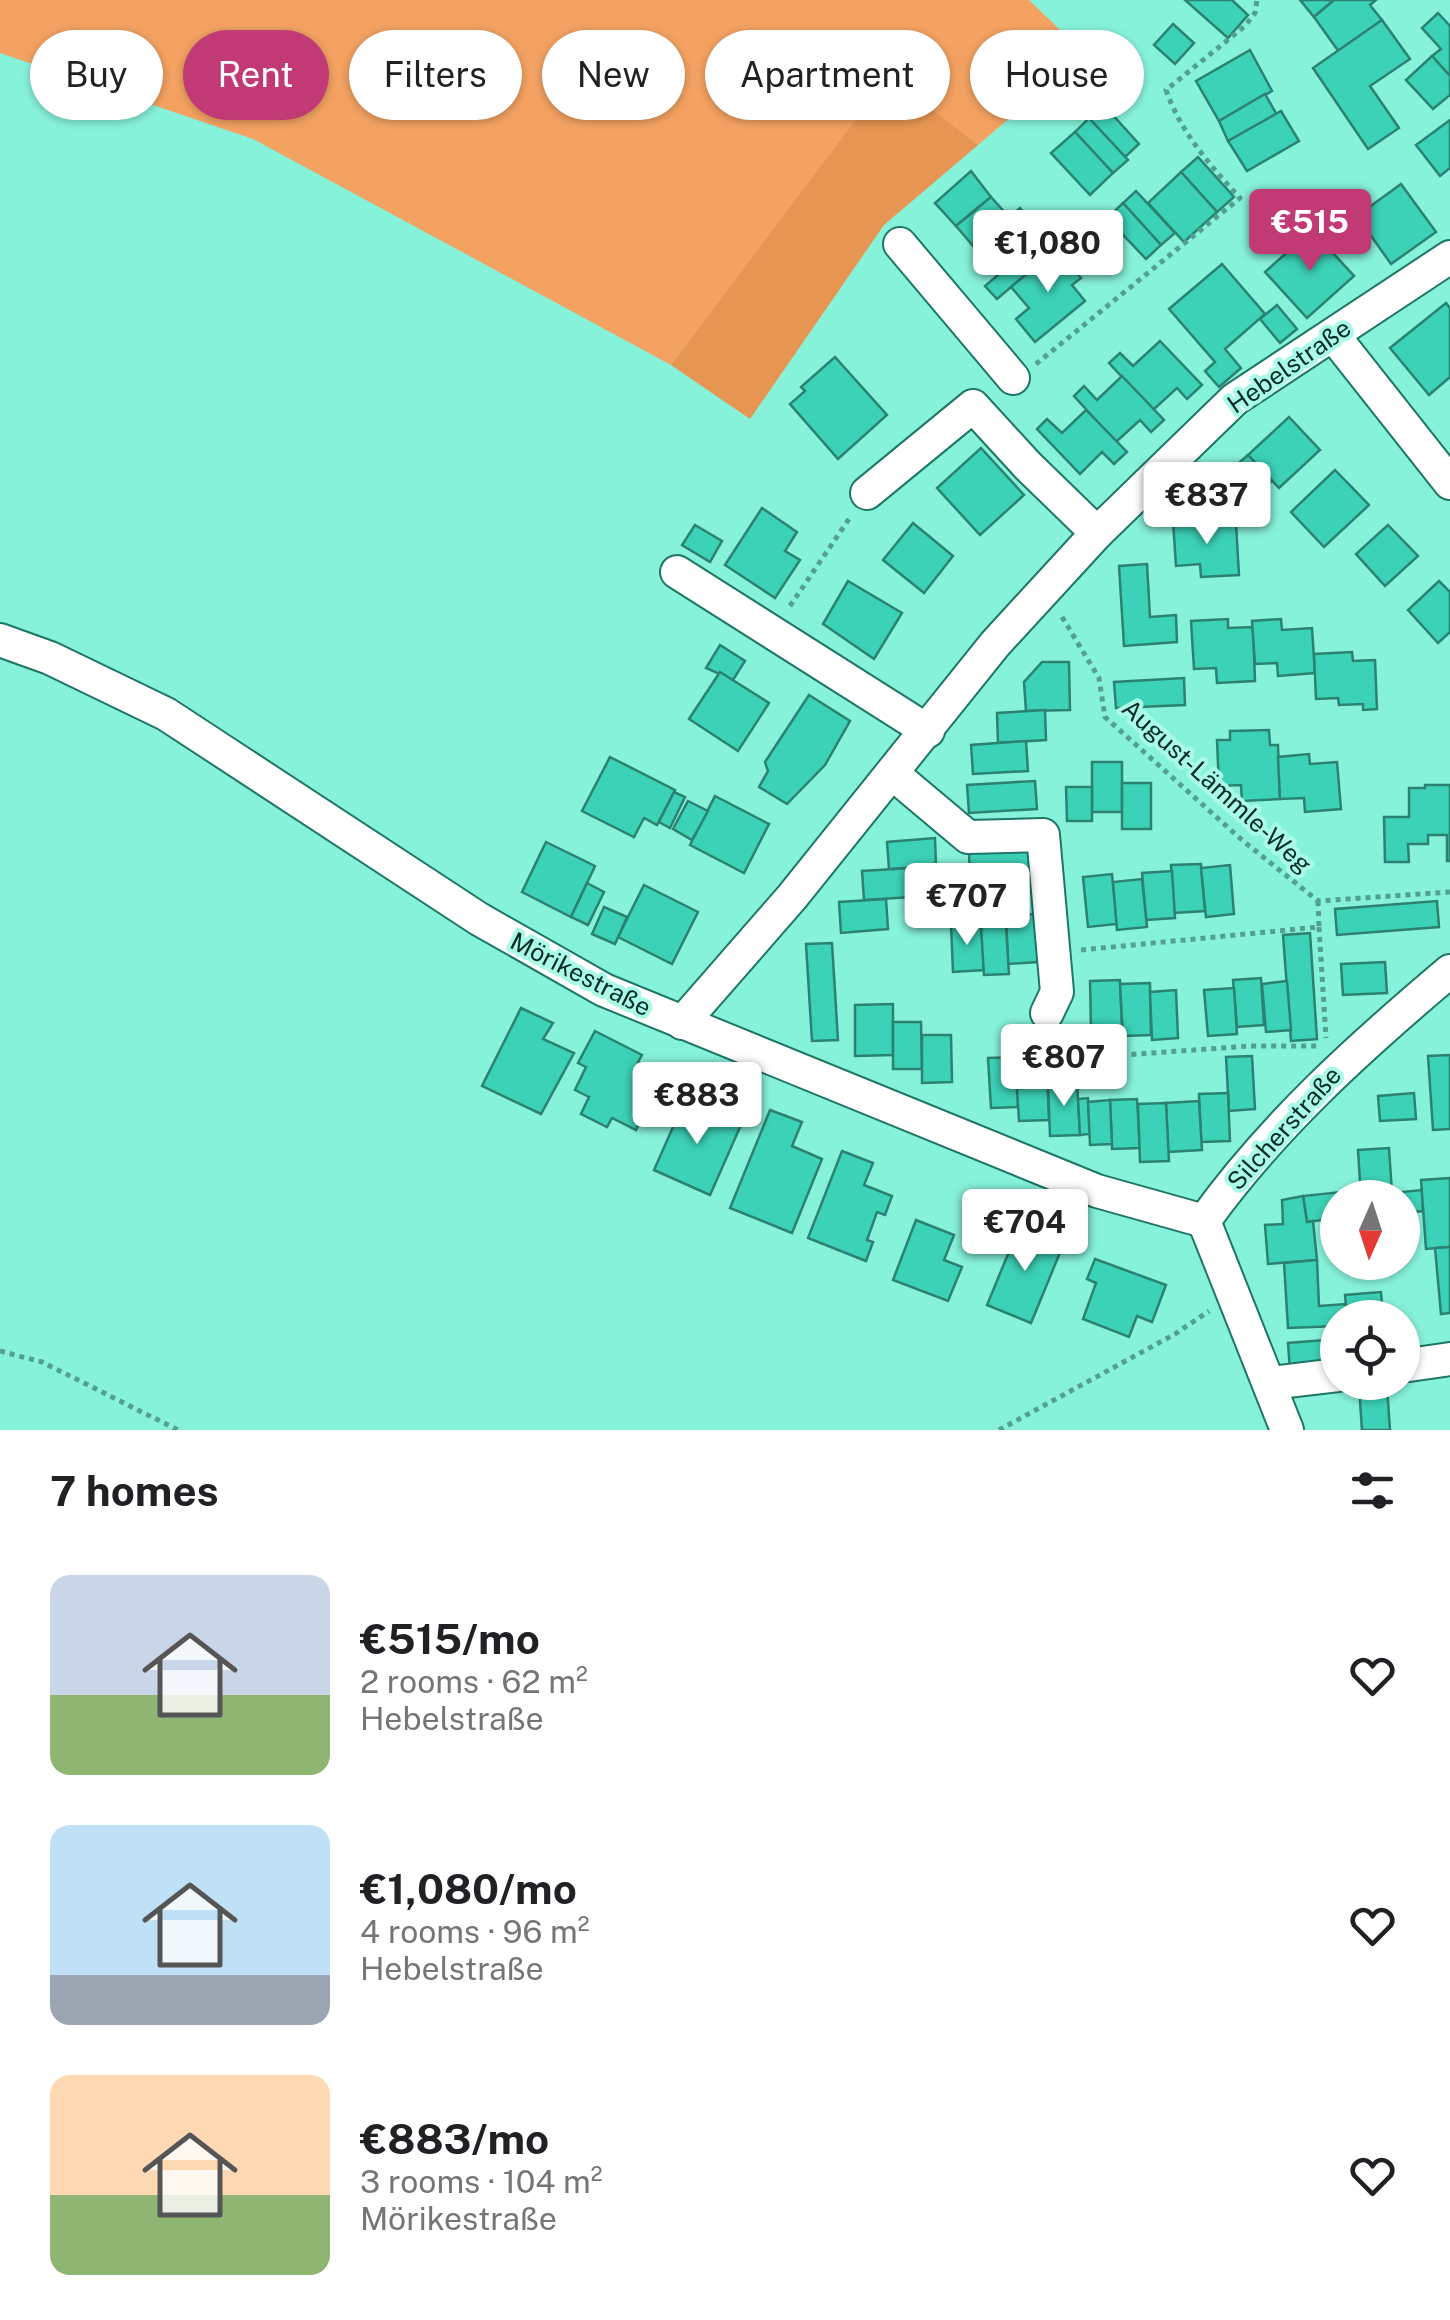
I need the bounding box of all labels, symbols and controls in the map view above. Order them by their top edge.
chip: Buy [30,30,163,120]
chip: Rent [183,30,329,120]
chip: Filters [349,30,522,120]
chip: New [542,30,685,120]
chip: Apartment [705,30,950,120]
chip: House [970,30,1144,120]
pin: €515 [1251,189,1369,274]
text: €515 [1271,203,1349,240]
pin: €1,080 [967,210,1129,295]
text: €1,080 [995,224,1101,261]
street label: Hebelstraße [1222,313,1356,419]
pin: €837 [1148,462,1266,547]
text: €837 [1165,476,1249,513]
street label: August-Lämmle-Weg [1116,693,1318,879]
pin: €707 [908,863,1026,948]
text: €707 [927,877,1007,914]
street label: Mörikestraße [506,926,656,1022]
pin: €807 [1005,1024,1123,1109]
text: €807 [1023,1038,1105,1075]
street label: Silcherstraße [1221,1060,1347,1196]
pin: €883 [638,1062,756,1147]
text: €883 [655,1076,739,1113]
north arrow [1320,1180,1420,1280]
map controls [1320,1180,1420,1400]
pin: €704 [966,1189,1084,1274]
text: €704 [984,1203,1066,1240]
button: locate [1320,1300,1420,1400]
icon: filters [1345,1463,1400,1518]
text: 7 homes [50,1466,219,1515]
text: €515/mo [360,1614,540,1663]
icon: home [130,1615,250,1735]
icon: heart [1345,1648,1400,1703]
text: 2 rooms · 62 m² [360,1663,588,1700]
text: Hebelstraße [360,1700,544,1737]
text: €1,080/mo [360,1864,577,1913]
icon: home [130,1865,250,1985]
icon: heart [1345,1898,1400,1953]
text: 4 rooms · 96 m² [360,1913,590,1950]
text: Hebelstraße [360,1950,544,1987]
text: €883/mo [360,2114,549,2163]
icon: home [130,2115,250,2235]
icon: heart [1345,2148,1400,2203]
text: 3 rooms · 104 m² [360,2163,603,2200]
text: Mörikestraße [360,2200,557,2237]

